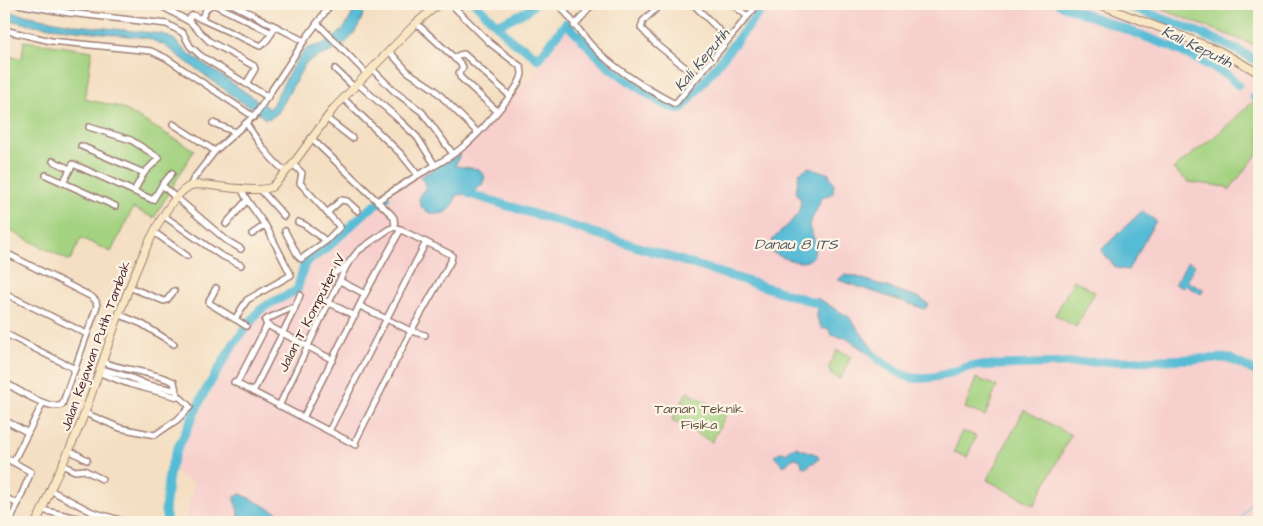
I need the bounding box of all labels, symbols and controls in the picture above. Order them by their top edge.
water label: Kali Keputih [1158,21,1236,73]
water label: Kali Keputih [669,24,735,96]
water label: Danau 8 ITS [754,234,839,255]
street label: Jalan T Komputer IV [273,250,351,376]
street label: Jalan Kejawan Putih Tambak [56,258,136,434]
park label: Taman Teknik Fisika [654,399,744,435]

